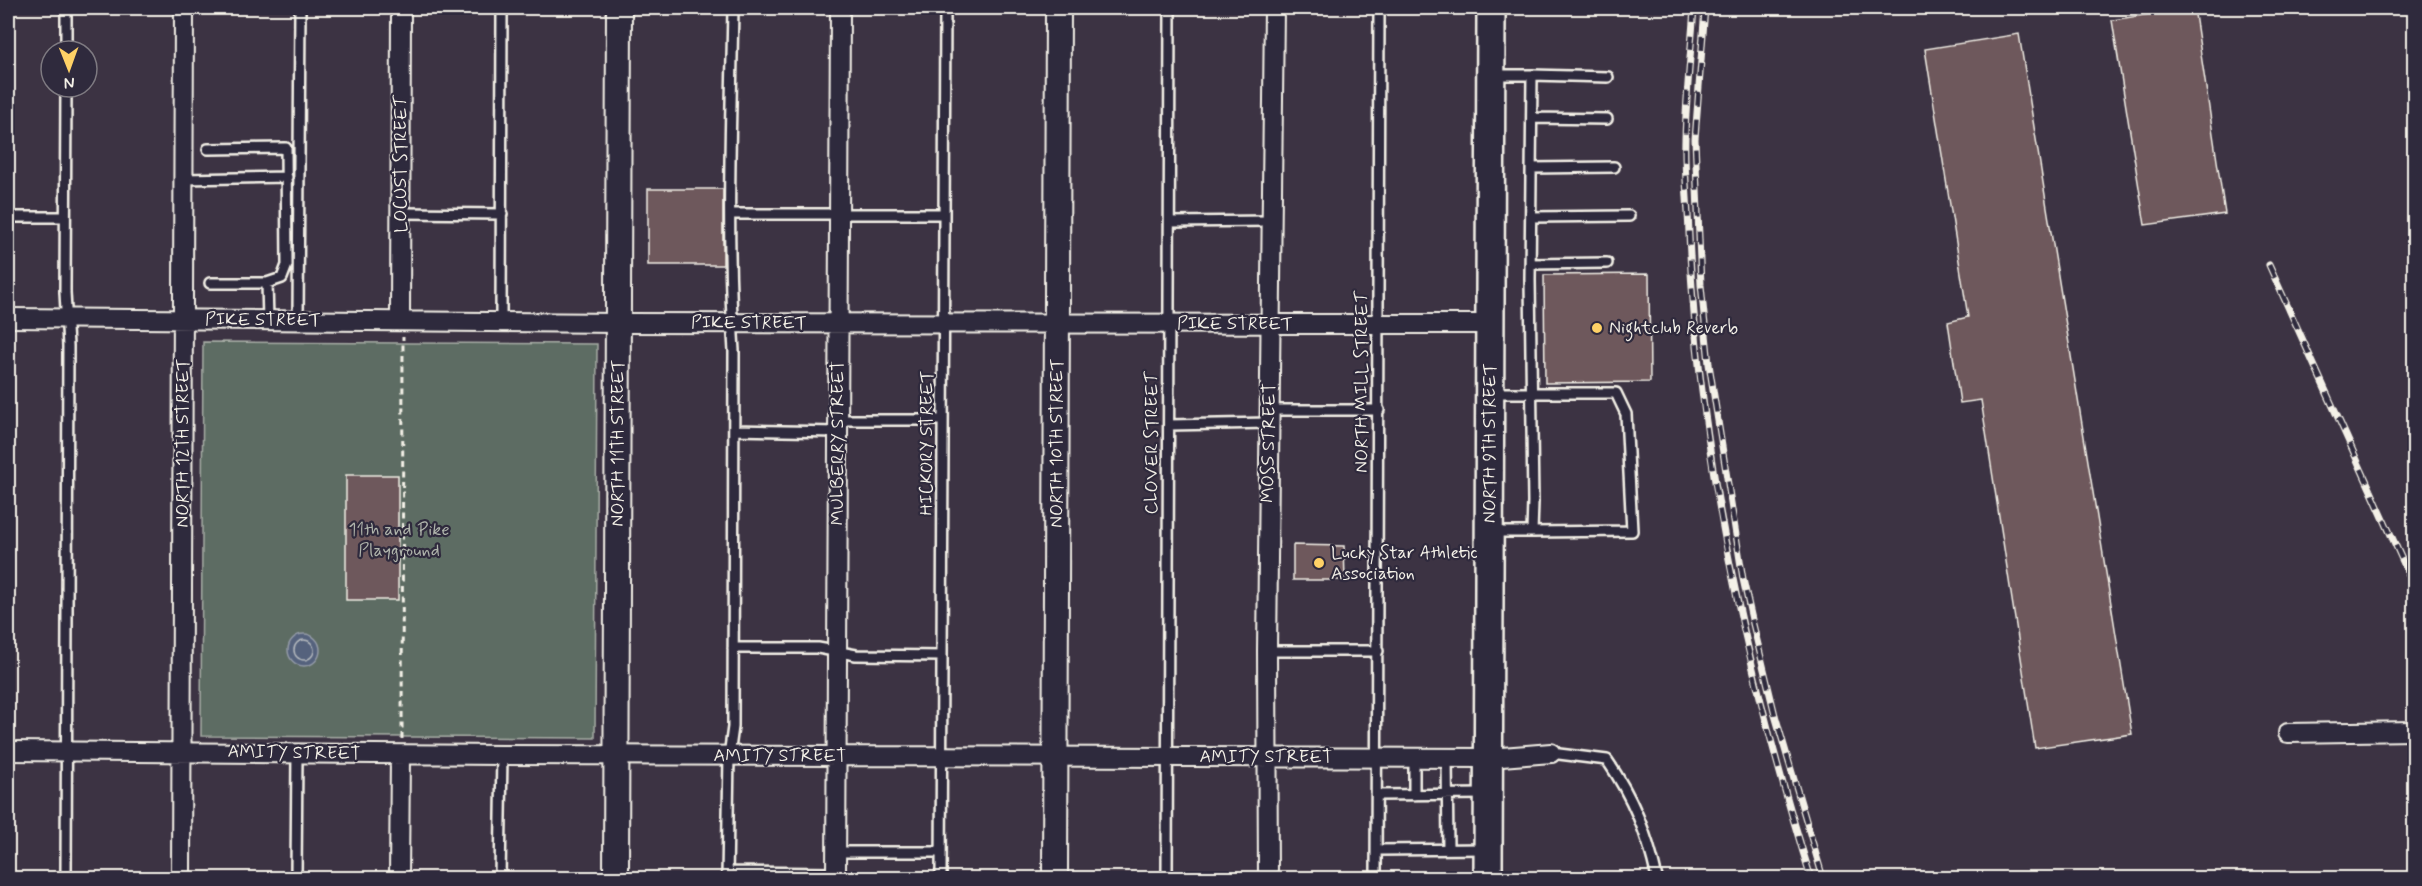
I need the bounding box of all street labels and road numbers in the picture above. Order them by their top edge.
street label: LOCUST STREET [389,94,413,233]
street label: NORTH MILL STREET [1350,290,1374,473]
street label: PIKE STREET [205,308,321,332]
street label: PIKE STREET [691,311,807,335]
street label: PIKE STREET [1177,312,1293,336]
street label: NORTH 12TH STREET [171,358,195,528]
street label: NORTH 10TH STREET [1045,358,1069,528]
street label: NORTH 11TH STREET [606,359,630,527]
street label: MULBERRY STREET [826,361,850,525]
street label: NORTH 9TH STREET [1478,363,1502,523]
street label: HICKORY STREET [915,370,939,516]
street label: CLOVER STREET [1140,371,1164,515]
street label: MOSS STREET [1256,383,1282,503]
street label: AMITY STREET [227,740,361,766]
street label: AMITY STREET [714,744,846,768]
street label: AMITY STREET [1200,745,1332,769]

